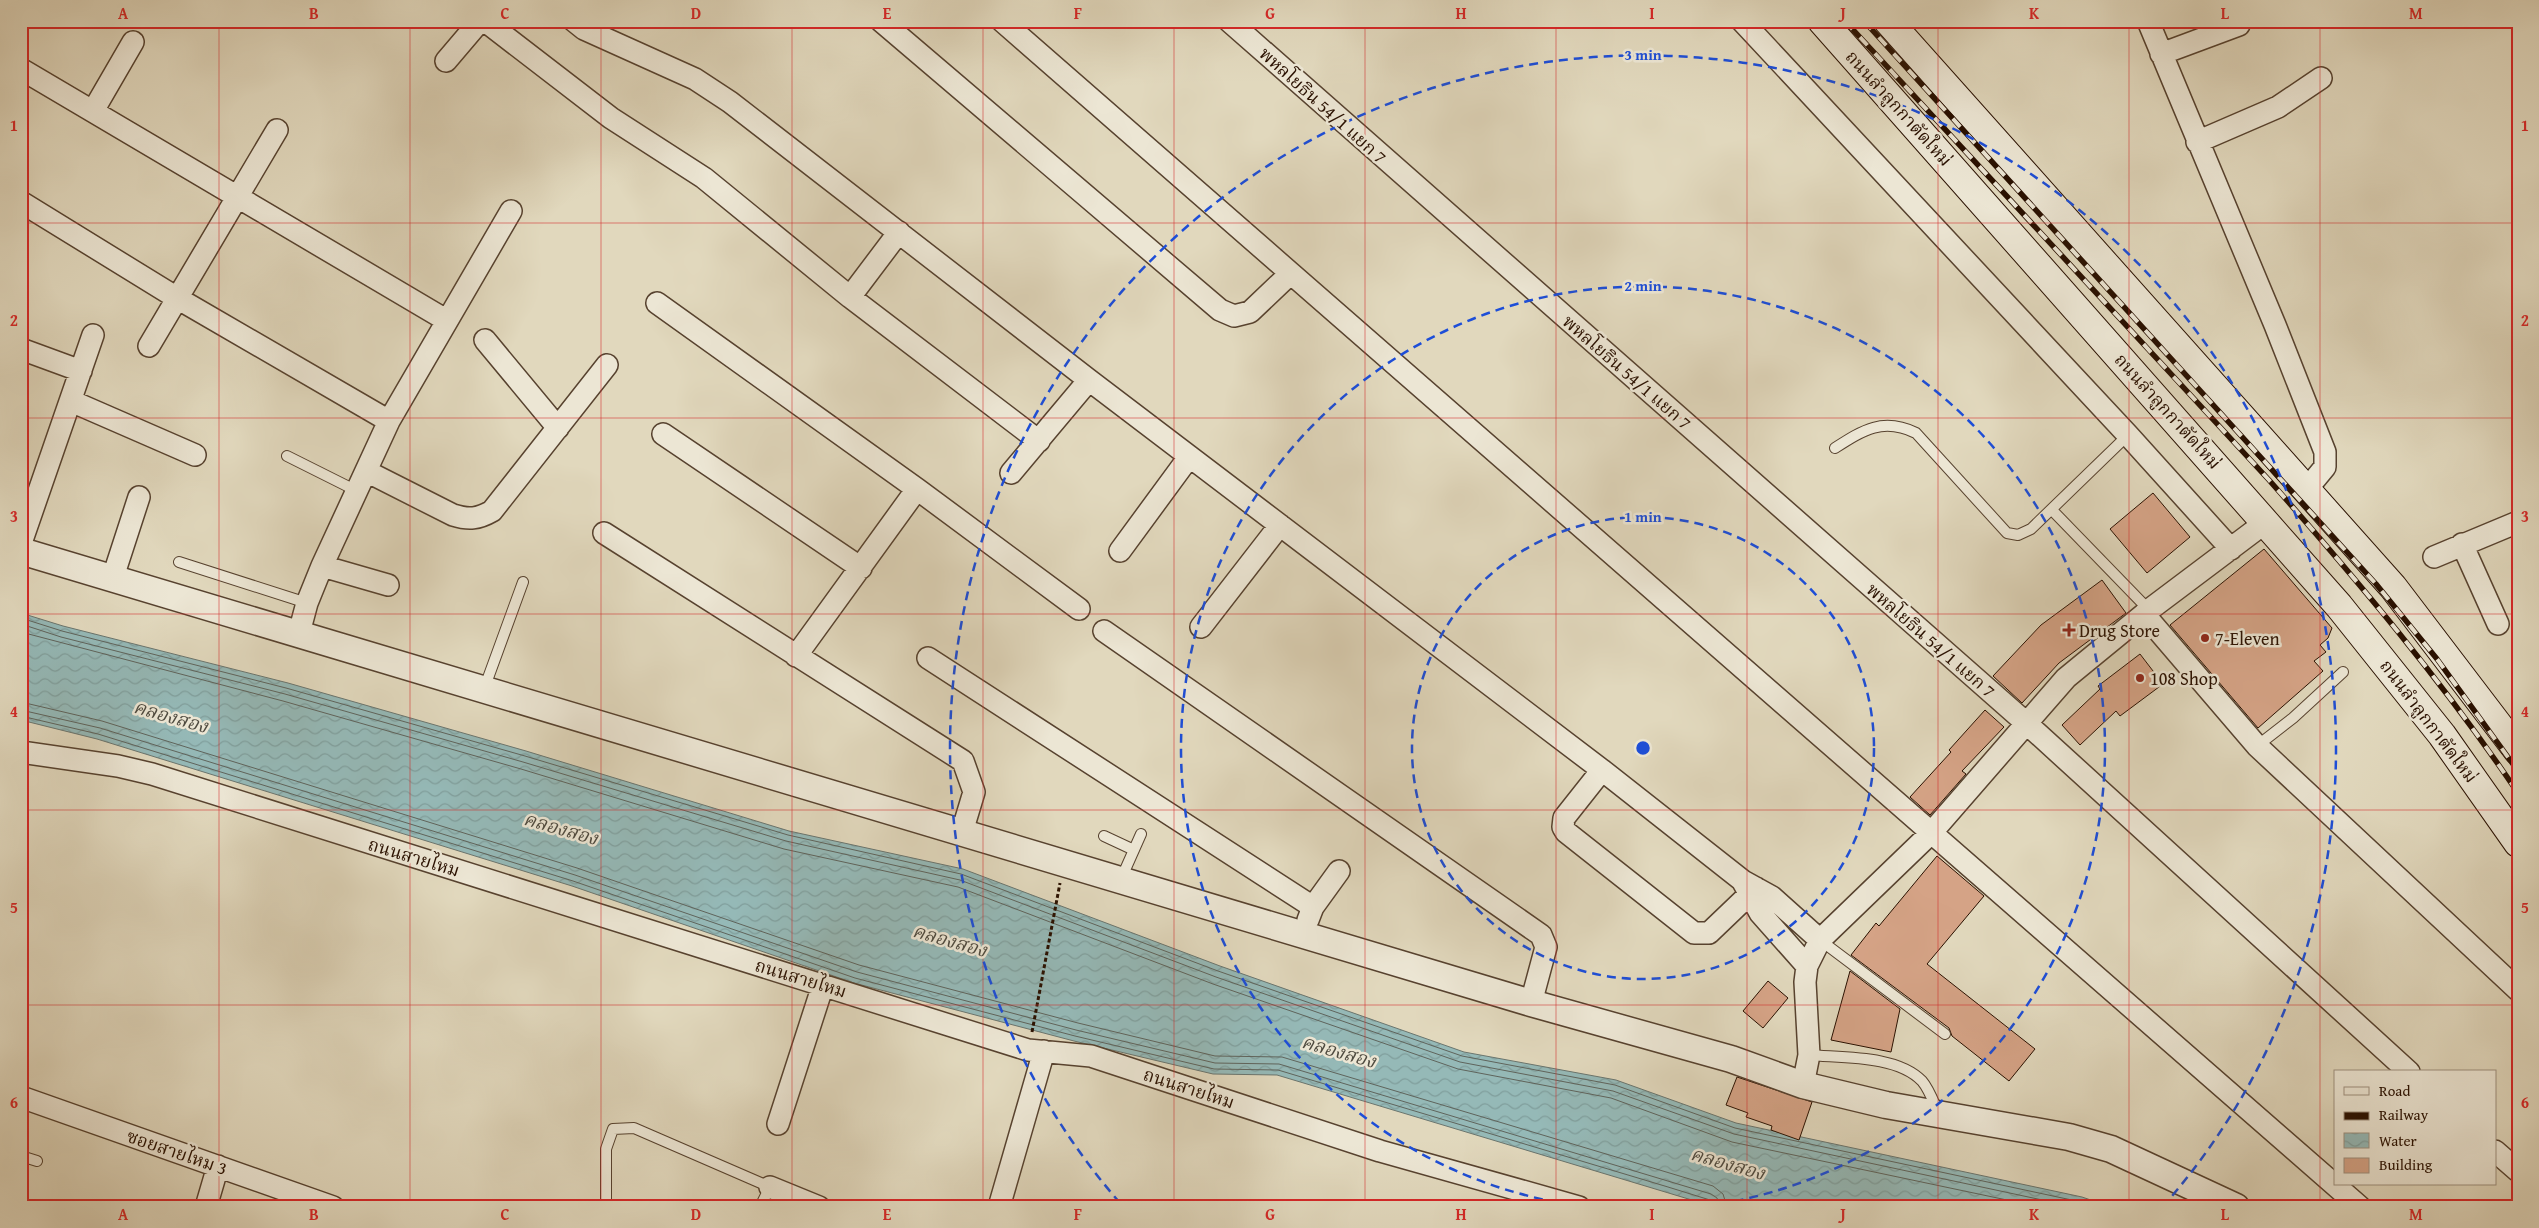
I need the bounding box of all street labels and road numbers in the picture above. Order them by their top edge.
street label: พหลโยธิน 54/1 แยก 7 [1253,40,1393,170]
street label: ถนนลำลูกกาตัดใหม่ [1839,44,1959,172]
street label: พหลโยธิน 54/1 แยก 7 [1557,308,1697,436]
street label: ถนนลำลูกกาตัดใหม่ [2108,347,2228,475]
street label: พหลโยธิน 54/1 แยก 7 [1861,576,2001,704]
street label: ถนนลำลูกกาตัดใหม่ [2374,654,2484,788]
street label: ถนนสายไหม [365,830,463,884]
street label: ถนนสายไหม [752,951,850,1005]
street label: ถนนสายไหม [1140,1061,1238,1115]
street label: ซอยสายไหม 3 [123,1122,231,1182]

